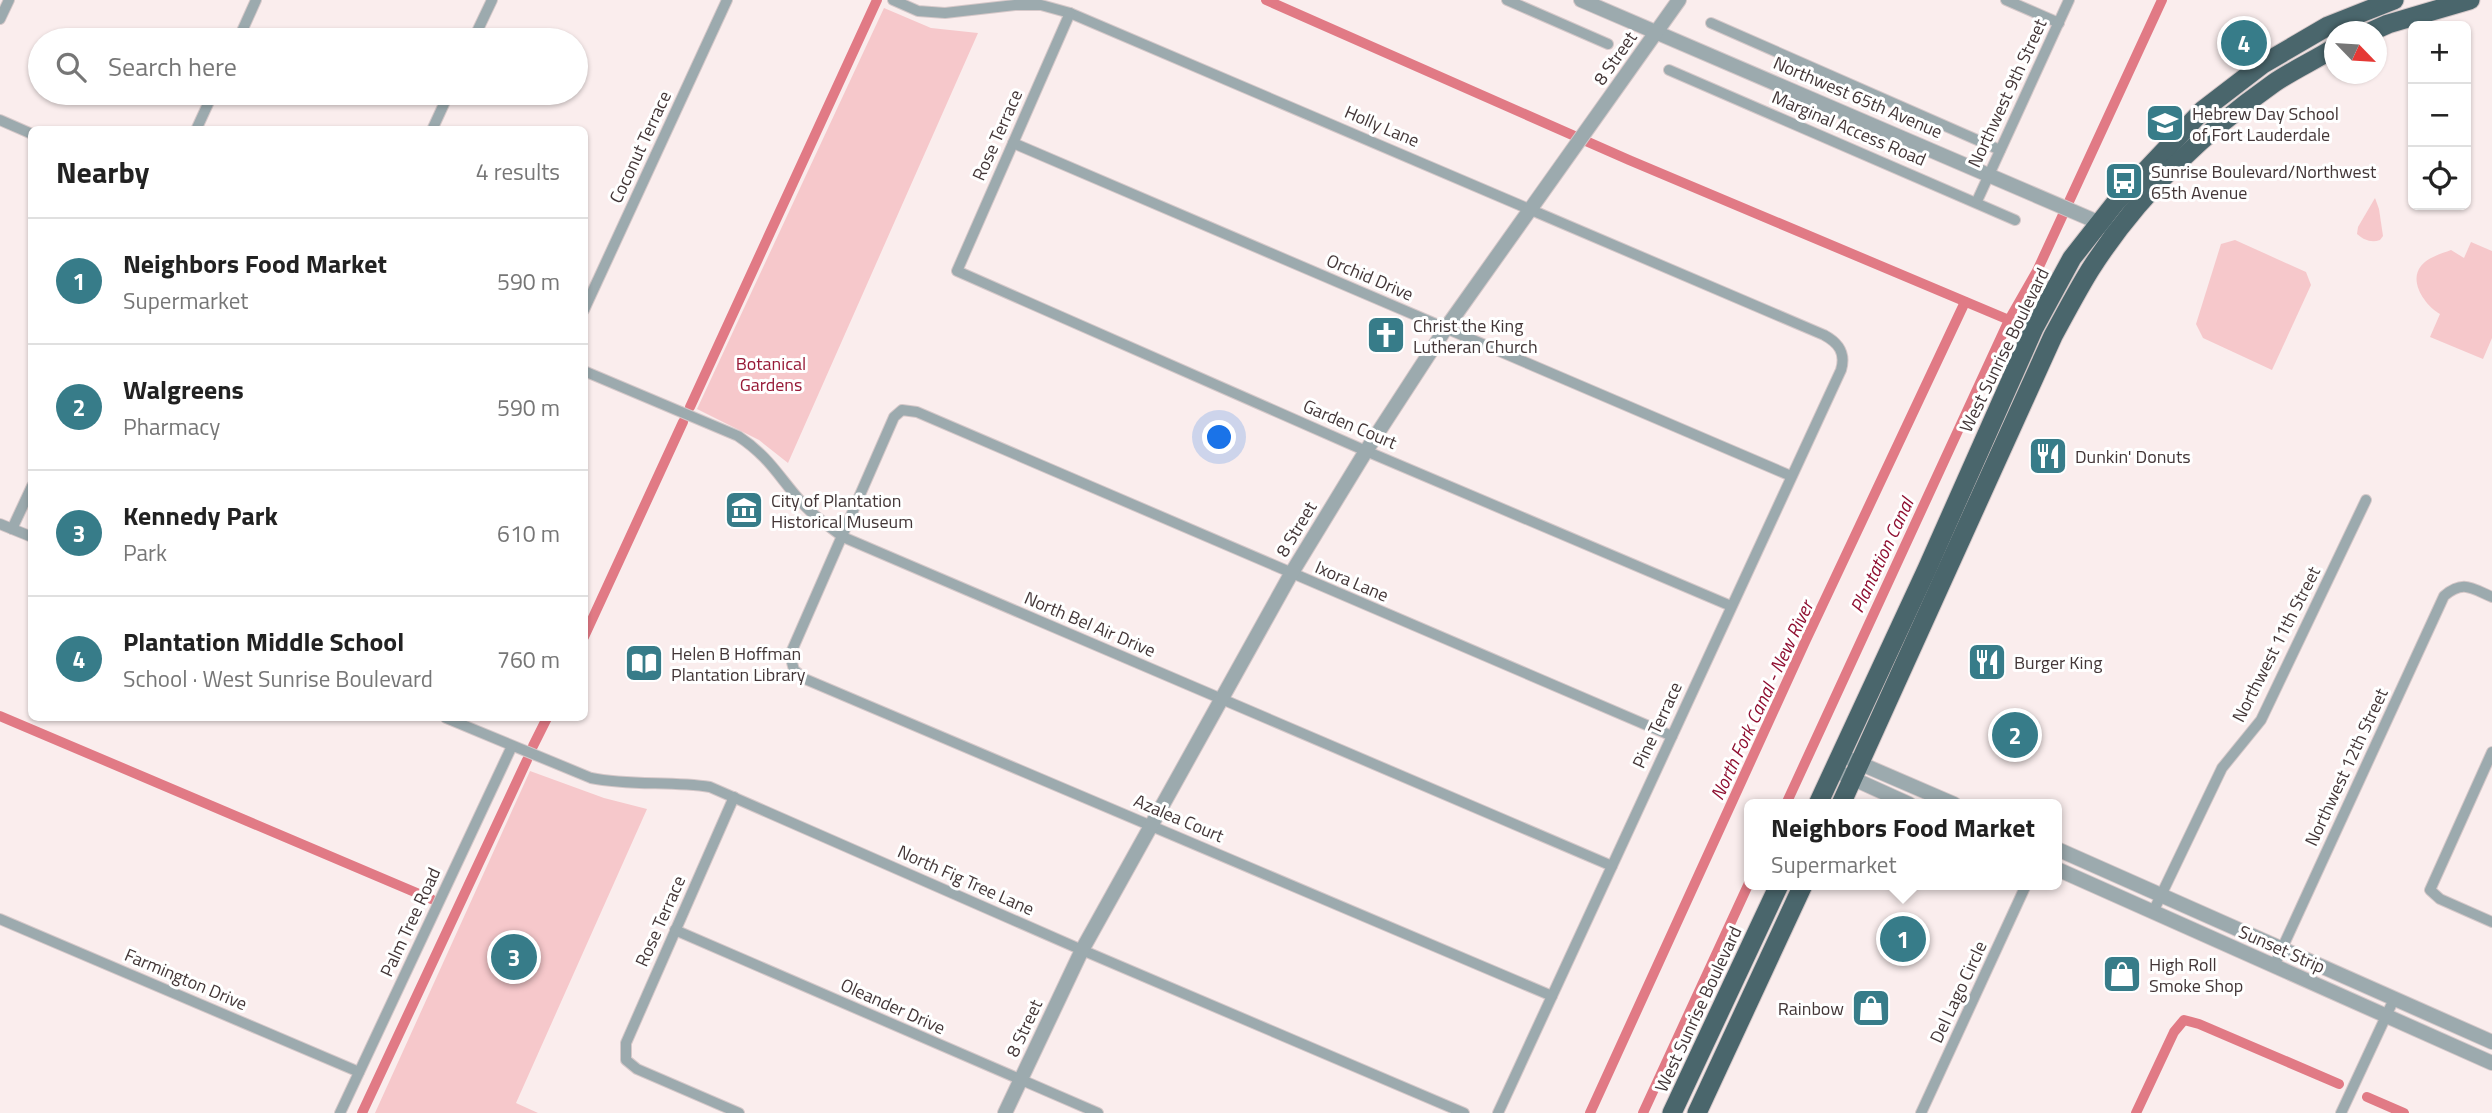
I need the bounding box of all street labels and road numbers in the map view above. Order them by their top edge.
street label: Northwest 9th Street [1961,13,2054,172]
street label: 8 Street [1587,25,1644,91]
street label: Northwest 65th Avenue [1769,49,1947,145]
street label: Marginal Access Road [1768,83,1930,173]
street label: Rose Terrace [965,85,1029,185]
street label: Coconut Terrace [602,86,678,208]
street label: Holly Lane [1340,98,1424,154]
street label: Orchid Drive [1322,247,1418,307]
street label: West Sunrise Boulevard [1952,263,2056,437]
street label: Garden Court [1299,392,1402,456]
street label: 8 Street [1269,496,1323,562]
street label: Ixora Lane [1311,553,1393,609]
street label: Northwest 11th Street [2225,561,2327,727]
street label: North Bel Air Drive [1020,584,1160,664]
street label: Pine Terrace [1625,677,1689,773]
street label: Northwest 12th Street [2298,683,2395,850]
street label: Azalea Court [1130,787,1229,849]
street label: North Fig Tree Lane [893,838,1039,922]
street label: Palm Tree Road [373,863,447,981]
street label: Rose Terrace [628,871,692,971]
street label: Sunset Strip [2234,918,2330,980]
street label: West Sunrise Boulevard [1648,922,1748,1096]
street label: Del Lago Circle [1923,936,1993,1048]
street label: Farmington Drive [121,941,251,1017]
street label: Oleander Drive [836,971,950,1041]
street label: 8 Street [999,994,1049,1061]

